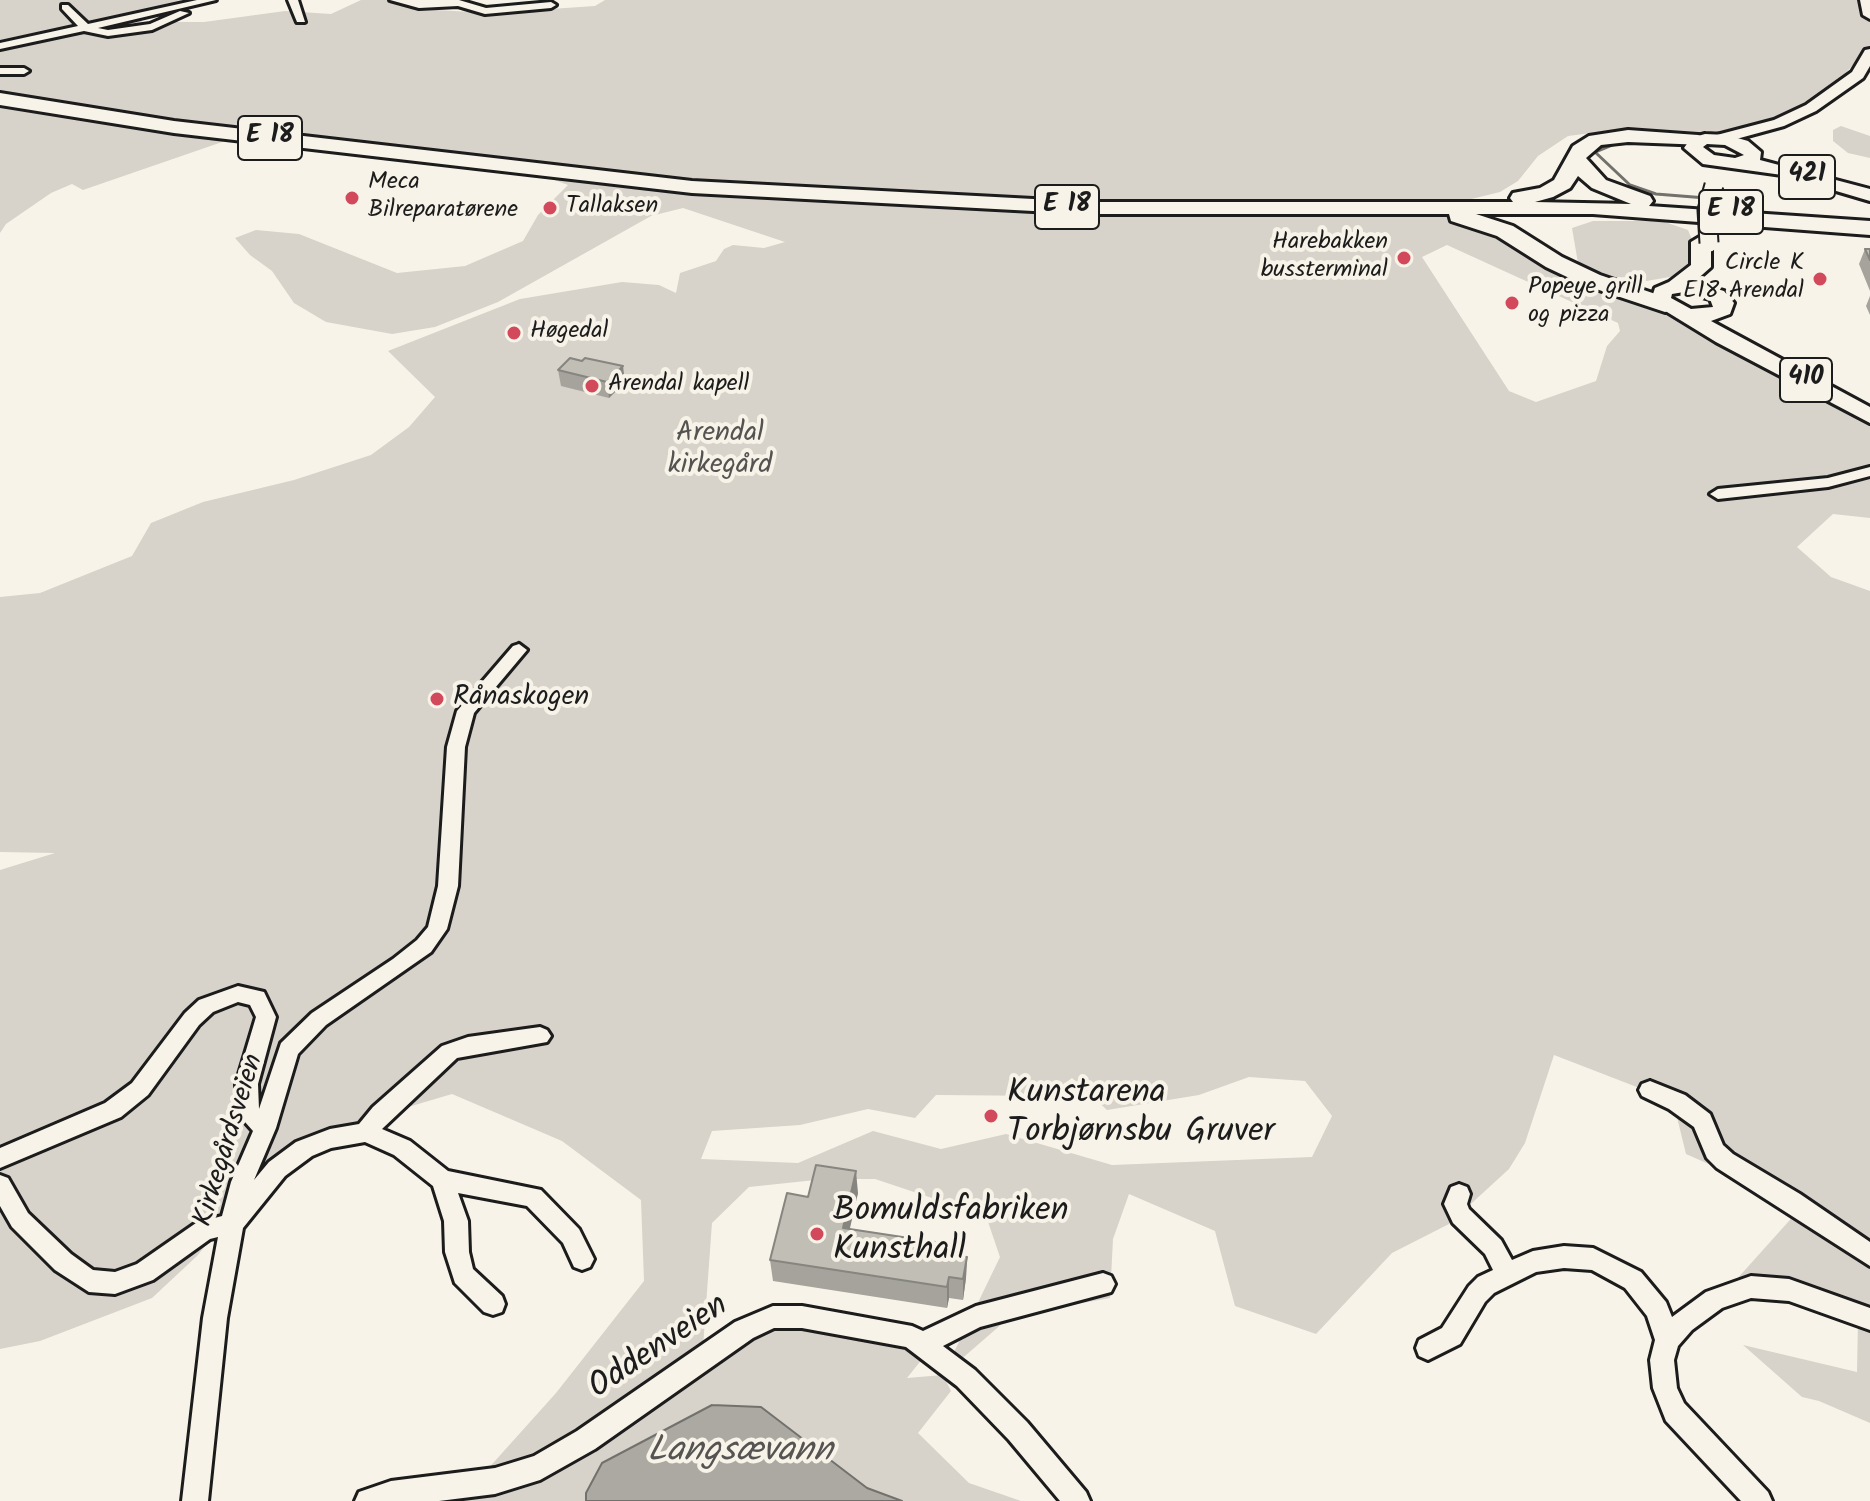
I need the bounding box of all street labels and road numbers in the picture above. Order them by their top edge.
road number: E 18 [238,116,302,160]
road number: 421 [1779,155,1835,199]
road number: E 18 [1035,185,1099,229]
road number: E 18 [1699,190,1763,234]
road number: 410 [1780,358,1832,402]
street label: Kirkegårdsveien [189,1051,273,1231]
street label: Oddenveien [583,1288,737,1410]

